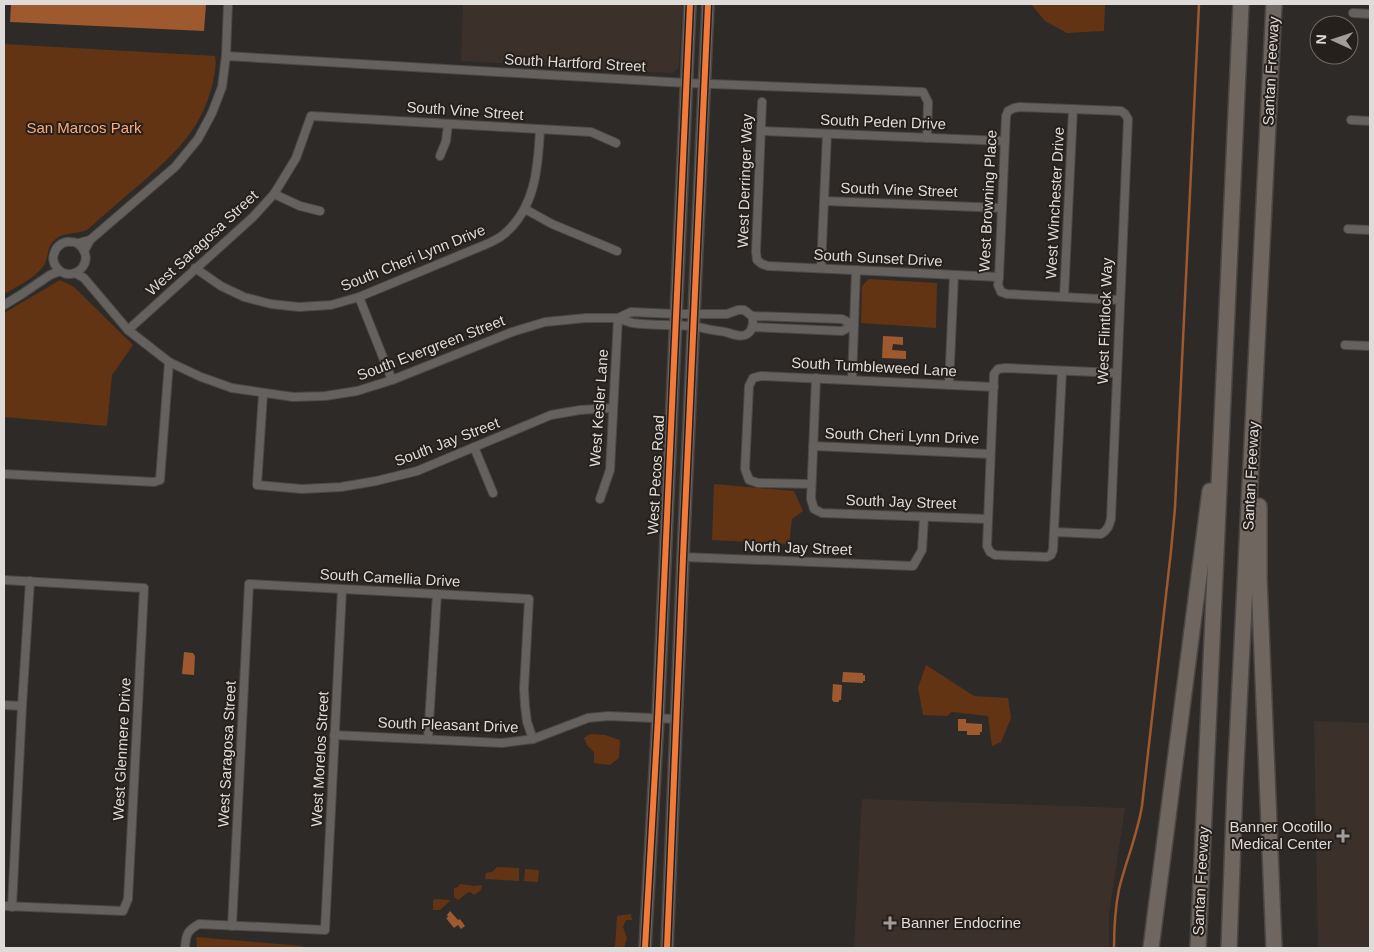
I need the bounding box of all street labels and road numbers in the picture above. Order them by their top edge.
street label: Santan Freeway [1259,15,1282,126]
street label: South Hartford Street [504,50,647,75]
street label: South Vine Street [406,98,525,123]
street label: South Peden Drive [820,111,946,132]
street label: West Derringer Way [734,113,755,248]
street label: West Winchester Drive [1042,127,1067,279]
street label: West Browning Place [975,129,1000,272]
street label: South Vine Street [840,179,959,200]
street label: West Saragosa Street [142,186,262,299]
street label: South Cheri Lynn Drive [338,221,488,294]
street label: South Sunset Drive [813,246,943,269]
street label: West Flintlock Way [1094,257,1115,385]
street label: South Evergreen Street [355,311,508,384]
street label: West Kesler Lane [586,348,611,467]
street label: South Tumbleweed Lane [791,354,957,379]
street label: South Jay Street [392,413,502,469]
street label: West Pecos Road [644,415,667,535]
street label: Santan Freeway [1239,420,1262,531]
street label: South Cheri Lynn Drive [825,424,980,447]
street label: South Jay Street [845,491,958,512]
street label: North Jay Street [744,537,853,558]
street label: South Camellia Drive [319,565,461,590]
street label: West Glenmere Drive [109,677,134,821]
street label: West Saragosa Street [214,680,239,828]
street label: West Morelos Street [307,690,332,827]
street label: South Pleasant Drive [377,714,519,735]
street label: Santan Freeway [1189,825,1212,936]

